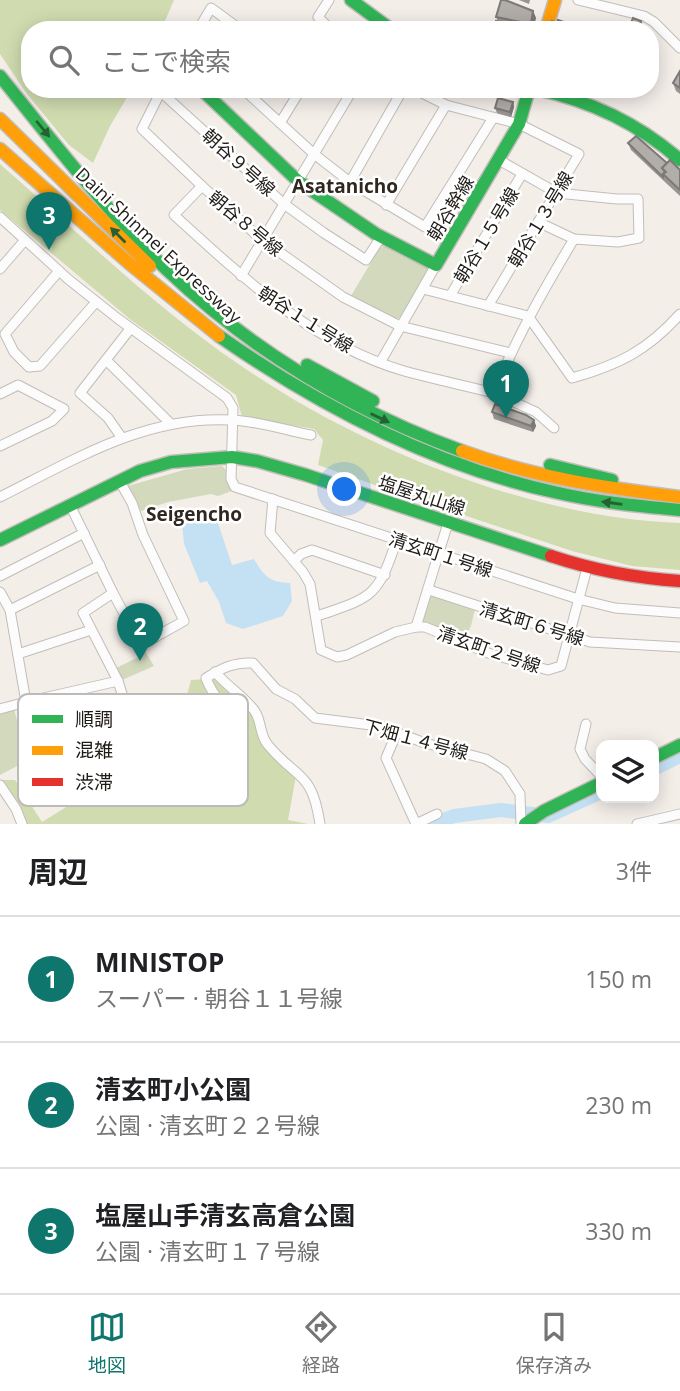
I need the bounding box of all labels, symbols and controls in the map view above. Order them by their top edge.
search box [21,21,659,98]
icon: search [45,41,83,79]
text: ここで検索 [101,43,231,79]
one-way arrow [35,121,50,138]
street label: 朝谷９号線 [198,123,280,201]
street label: Daini Shinmei Expressway [71,162,248,329]
street label: 朝谷１３号線 [502,167,578,271]
street label: 朝谷幹線 [421,171,479,245]
district label: Asatanicho [292,173,398,199]
street label: 朝谷１５号線 [448,183,524,287]
street label: 朝谷８号線 [204,185,288,261]
pin: 3 [26,192,72,250]
one-way arrow [110,227,127,243]
street label: 朝谷１１号線 [254,280,358,358]
pin: 1 [483,360,529,418]
one-way arrow [370,412,390,424]
street label: 塩屋丸山線 [375,470,469,520]
your location [327,472,361,506]
one-way arrow [601,497,623,508]
district label: Seigencho [146,501,242,527]
street label: 清玄町１号線 [386,526,496,582]
street label: 清玄町６号線 [477,596,587,650]
pin: 2 [117,603,163,661]
street label: 清玄町２号線 [434,620,544,678]
legend [18,694,248,806]
text: 順調 [75,706,113,732]
street label: 下畑１４号線 [361,713,471,765]
text: 混雑 [75,737,113,763]
map controls [596,740,659,803]
button: layers [596,740,659,803]
text: 渋滞 [75,769,113,795]
text: 周辺 [28,851,88,892]
text: 3件 [616,855,652,887]
text: MINISTOP [95,944,224,980]
text: 1 [44,963,58,995]
text: 150 m [585,963,652,995]
text: スーパー · 朝谷１１号線 [95,982,343,1014]
text: 清玄町小公園 [95,1071,251,1107]
text: 2 [44,1089,58,1121]
text: 230 m [585,1089,652,1121]
text: 公園 · 清玄町２２号線 [95,1109,320,1141]
text: 塩屋山手清玄高倉公園 [95,1197,355,1233]
text: 3 [44,1215,58,1247]
text: 330 m [585,1215,652,1247]
text: 公園 · 清玄町１７号線 [95,1235,320,1267]
tab: 地図 [88,1308,126,1378]
tab: 経路 [302,1308,340,1378]
tab: 保存済み [516,1308,592,1378]

